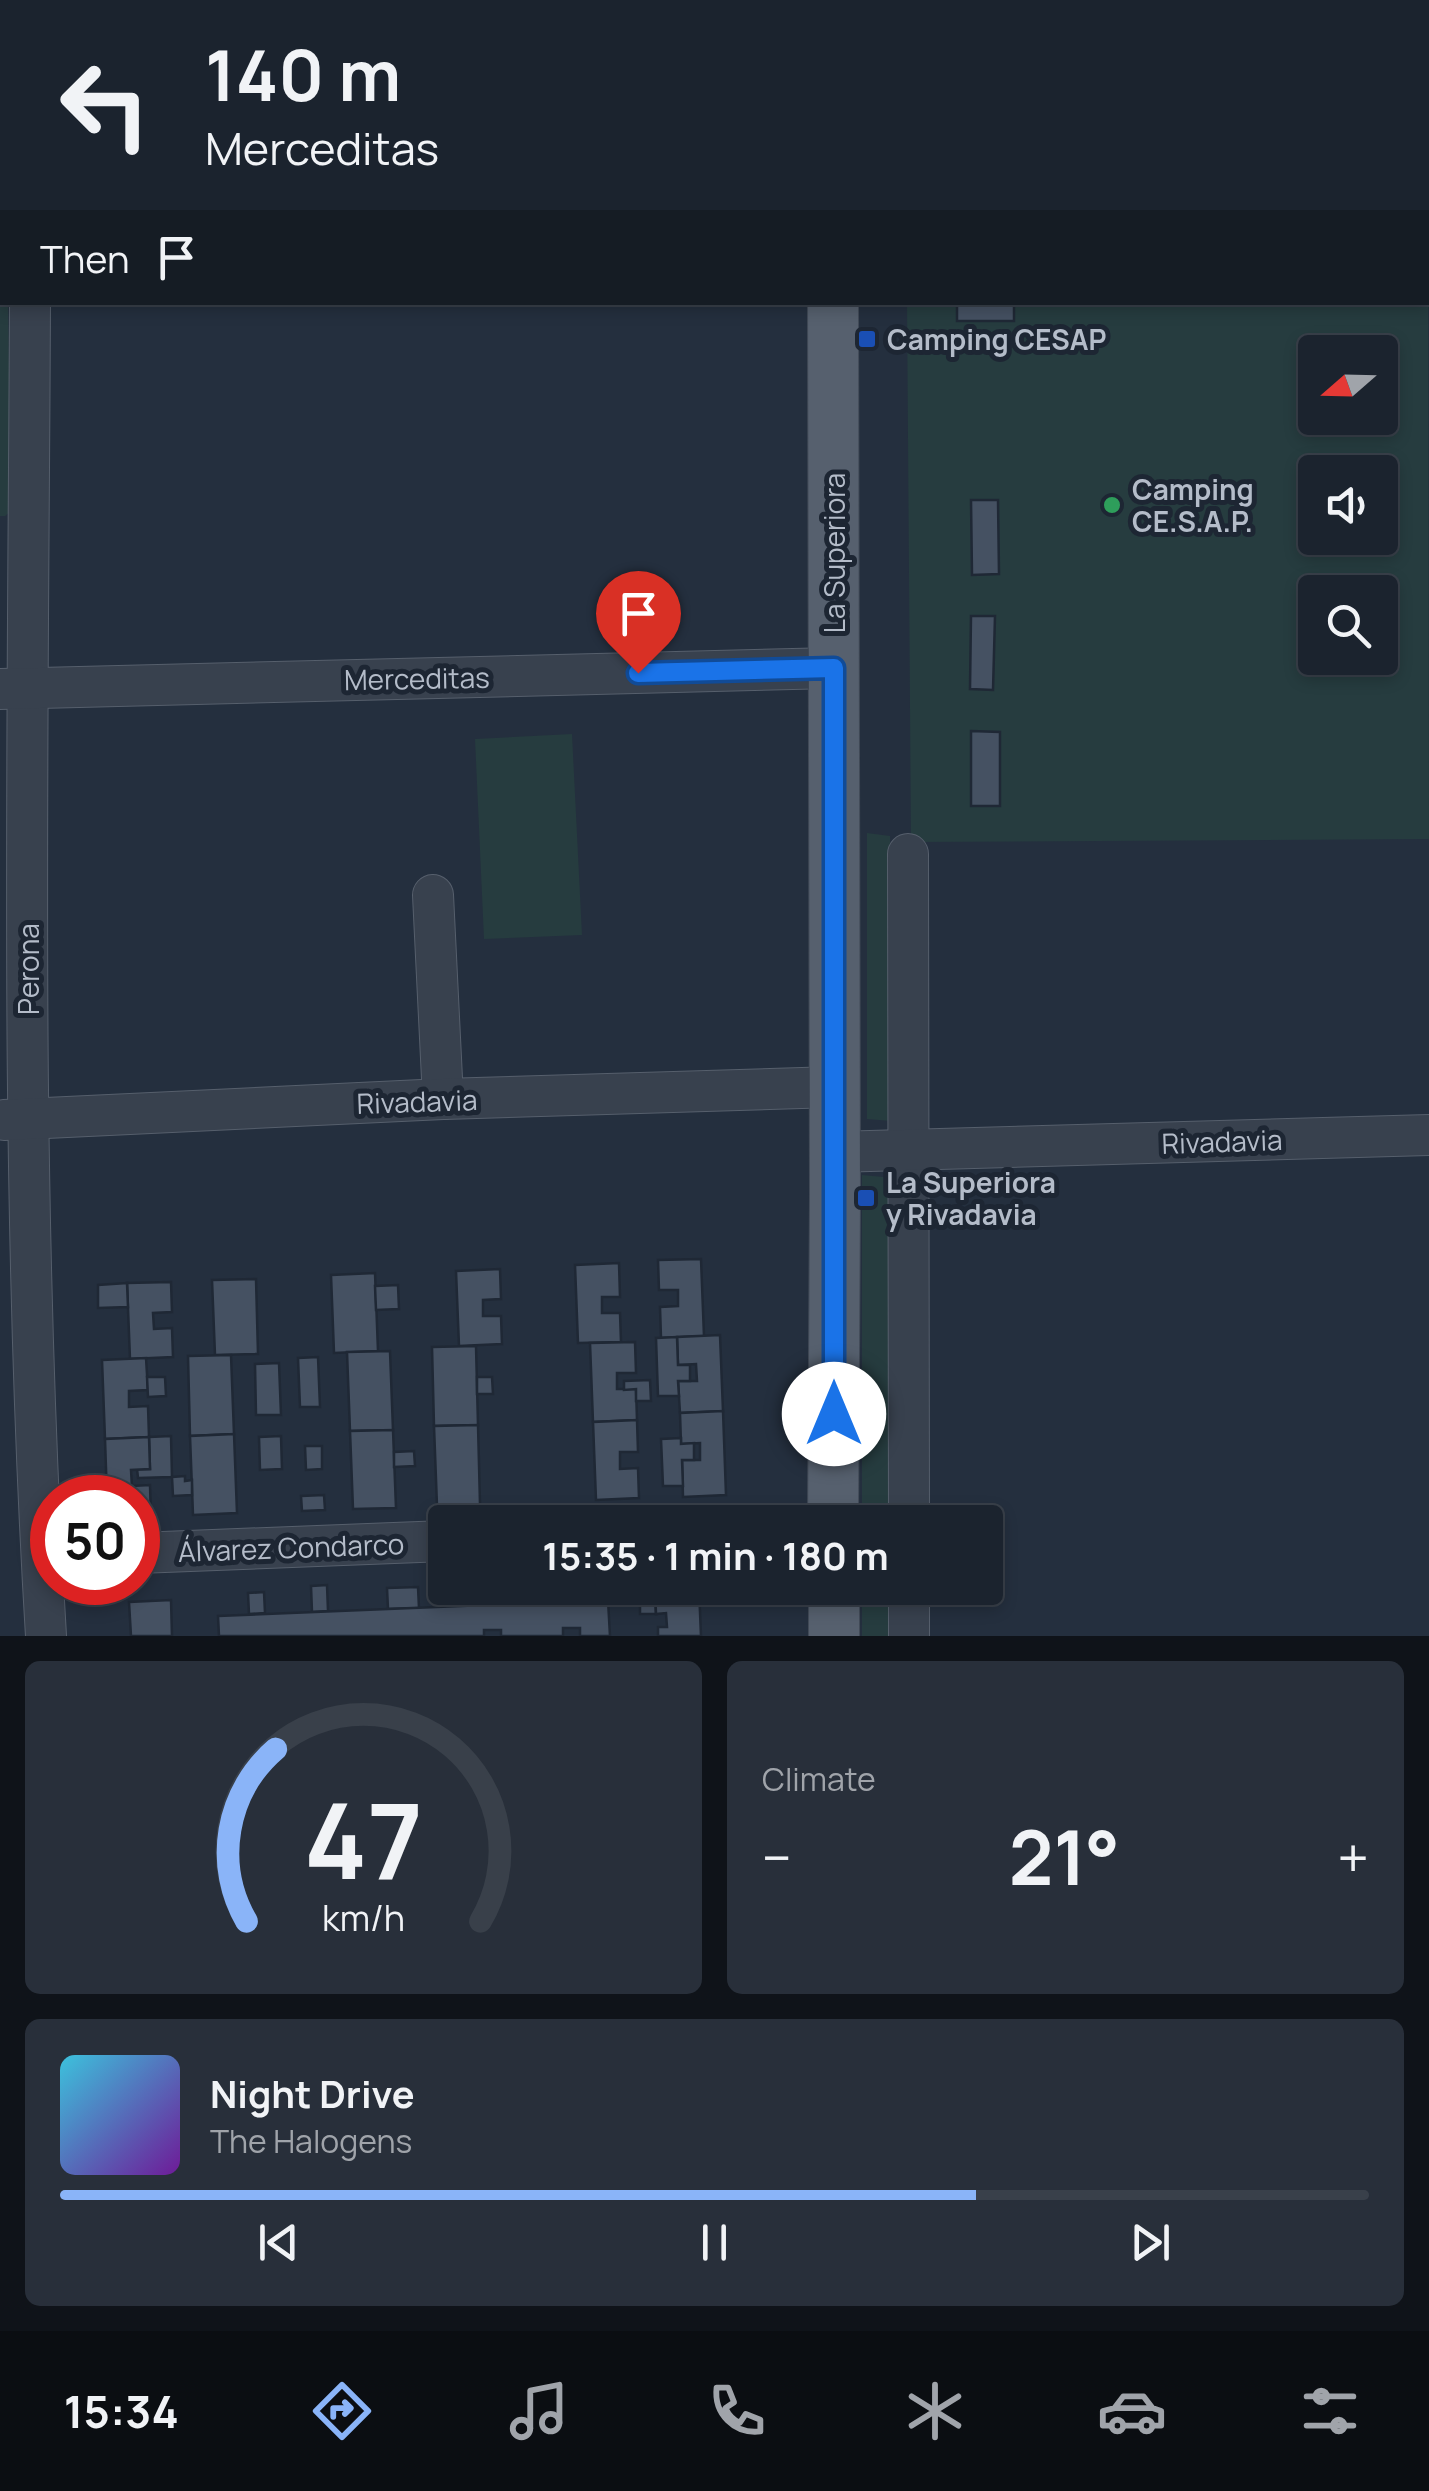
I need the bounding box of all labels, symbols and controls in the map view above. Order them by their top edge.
text: 140 m [205,26,401,122]
icon: left [40,40,170,170]
text: Merceditas [205,117,439,179]
icon: arrive [149,230,204,285]
text: Then [40,232,129,284]
place label: Camping CESAP [887,320,1106,358]
marker: Camping CESAP [856,328,878,350]
north arrow [1298,335,1398,435]
map controls [1298,335,1398,675]
button: sound [1298,455,1398,555]
place label: Camping CE.S.A.P. [1132,470,1254,540]
street label: La Superiora [815,473,853,633]
marker: Camping CE.S.A.P. [1101,494,1123,516]
pin [596,571,681,674]
button: search [1298,575,1398,675]
icon: arrive [611,586,666,641]
street label: Merceditas [344,658,490,698]
street label: Perona [9,923,47,1015]
street label: Rivadavia [356,1080,478,1122]
street label: Rivadavia [1161,1120,1283,1162]
place label: La Superiora y Rivadavia [886,1163,1056,1233]
marker: La Superiora y Rivadavia [855,1187,877,1209]
position arrow [782,1362,886,1466]
speed limit sign: 50 [30,1475,160,1605]
street label: Álvarez Condarco [177,1524,405,1570]
text: 15:35 · 1 min · 180 m [542,1529,889,1581]
text: Climate [762,1757,876,1801]
text: 47 [304,1768,423,1910]
text: 21° [1009,1805,1120,1908]
text: − [762,1819,792,1895]
text: + [1337,1819,1369,1895]
text: km/h [322,1893,405,1942]
text: Night Drive [210,2067,415,2119]
text: The Halogens [210,2119,412,2163]
icon: previous [251,2215,306,2270]
icon: pause [687,2215,742,2270]
icon: next [1123,2215,1178,2270]
icon: directions [307,2376,377,2446]
icon: music [504,2376,574,2446]
icon: phone [702,2376,772,2446]
icon: climate [900,2376,970,2446]
icon: car [1097,2376,1167,2446]
icon: filters [1295,2376,1365,2446]
text: 15:34 [64,2380,179,2442]

